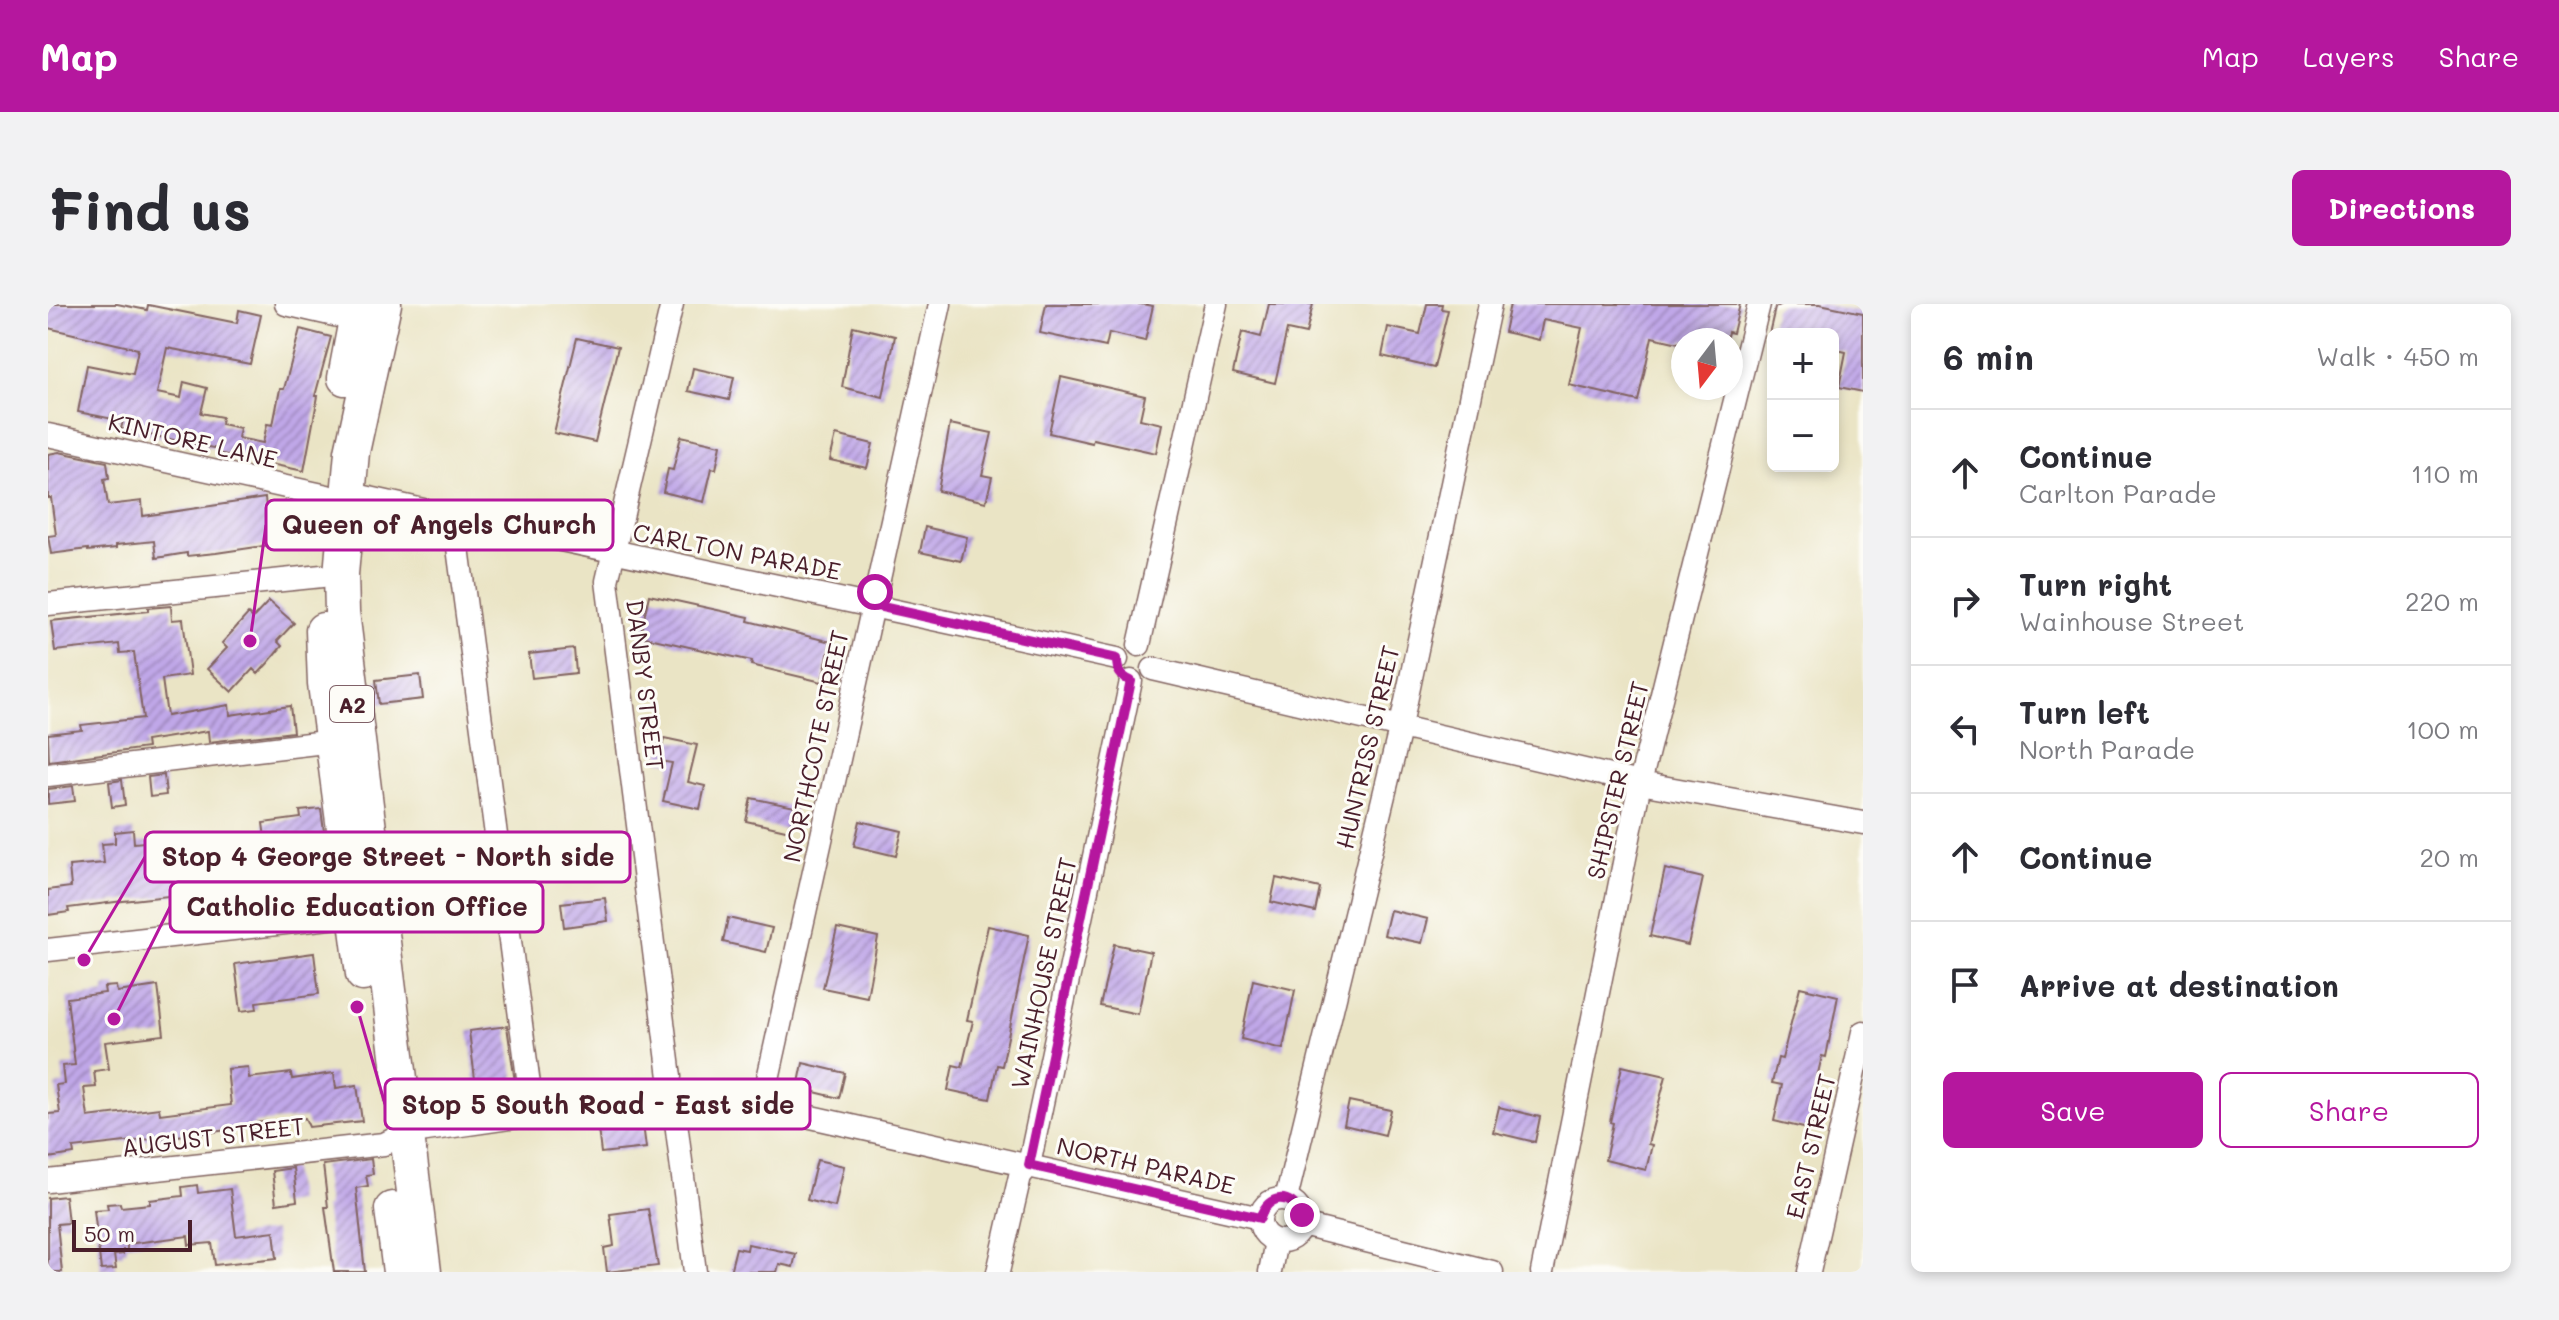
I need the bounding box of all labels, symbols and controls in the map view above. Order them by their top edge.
text: Map [40,31,118,81]
text: Map [2202,38,2259,74]
text: Layers [2303,38,2395,74]
text: Share [2439,38,2519,74]
button: Directions [2292,170,2511,246]
text: Find us [48,172,251,245]
north arrow [1671,328,1743,400]
map controls [1767,328,1839,472]
button: + [1767,328,1839,400]
text: 6 min [1943,334,2034,379]
text: Walk · 450 m [2316,339,2479,373]
button: − [1767,400,1839,472]
street label: KINTORE LANE [105,405,281,475]
text: Continue [2019,436,2152,476]
icon: ahead [1943,451,1987,495]
text: 110 m [2411,456,2479,490]
text: Carlton Parade [2019,476,2217,510]
callout: Queen of Angels Church [266,500,613,550]
text: Queen of Angels Church [282,507,596,541]
street label: CARLTON PARADE [630,516,844,586]
text: Turn right [2019,564,2172,604]
route start [857,574,893,610]
icon: right [1943,579,1987,623]
text: 220 m [2405,584,2479,618]
street label: DANBY STREET [620,598,672,772]
text: Wainhouse Street [2019,604,2245,638]
street label: NORTHCOTE STREET [775,627,855,865]
street label: HUNTRISS STREET [1329,642,1405,852]
street label: SHIPSTER STREET [1579,678,1655,882]
road number: A2 [330,686,374,722]
text: Turn left [2019,692,2150,732]
icon: left [1943,707,1987,751]
text: 100 m [2406,712,2479,746]
text: North Parade [2019,732,2195,766]
callout: Stop 4 George Street - North side [145,832,630,882]
icon: ahead [1943,835,1987,879]
text: Continue [2019,837,2152,877]
text: Stop 4 George Street - North side [162,839,614,873]
text: 20 m [2419,840,2479,874]
street label: WAINHOUSE STREET [1003,854,1083,1092]
callout: Catholic Education Office [170,882,543,932]
text: Catholic Education Office [186,889,528,923]
icon: arrive [1943,963,1987,1007]
text: Arrive at destination [2019,965,2339,1005]
street label: EAST STREET [1778,1070,1842,1222]
button: Save [1943,1072,2203,1148]
button: Share [2219,1072,2479,1148]
callout: Stop 5 South Road - East side [385,1079,810,1129]
text: Stop 5 South Road - East side [401,1087,795,1121]
street label: AUGUST STREET [120,1109,306,1163]
street label: NORTH PARADE [1054,1129,1238,1201]
route end [1284,1197,1320,1233]
scale bar [72,1216,192,1252]
text: 50 m [84,1219,135,1248]

